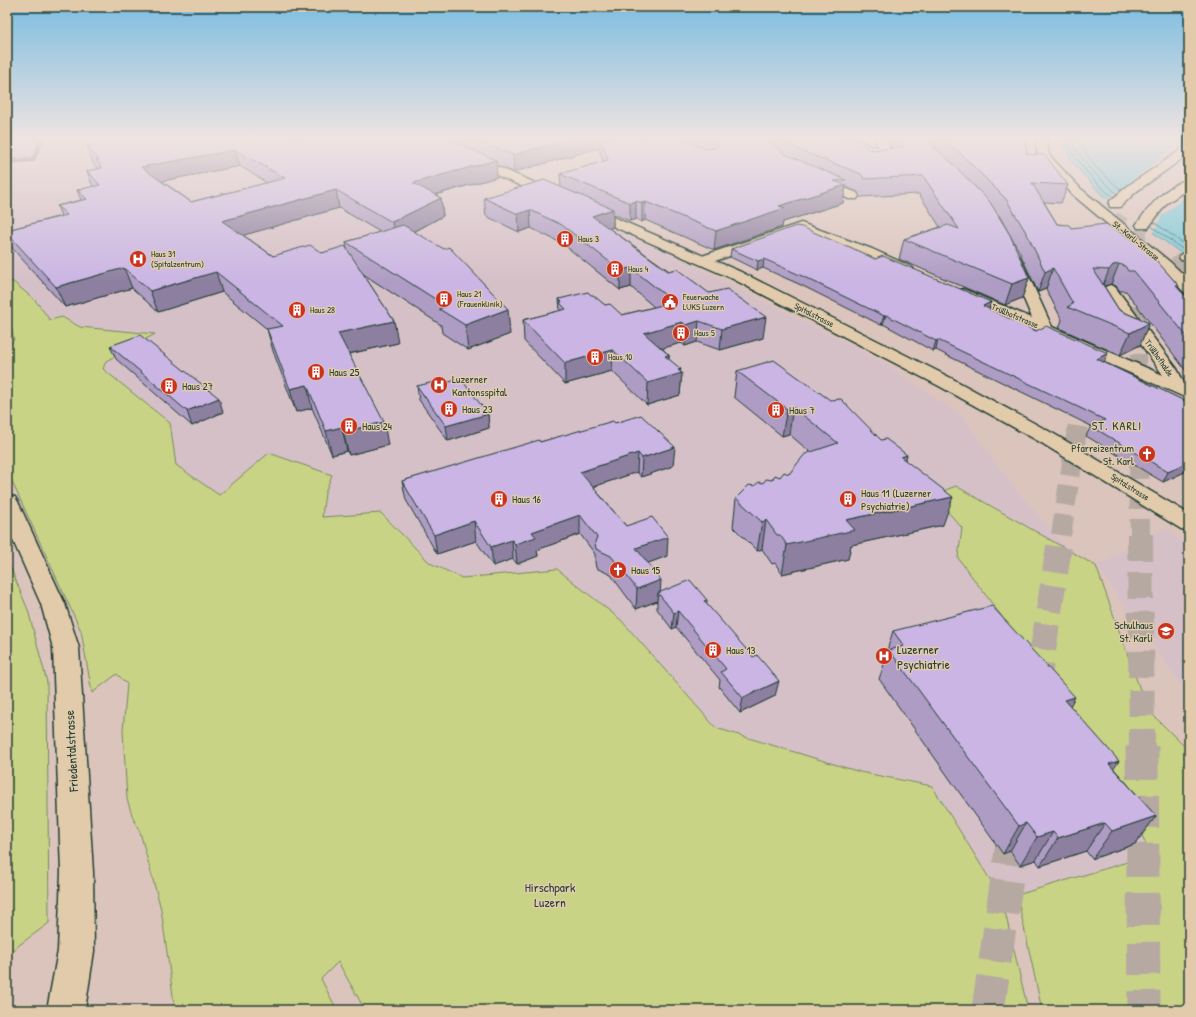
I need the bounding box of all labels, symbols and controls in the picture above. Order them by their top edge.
street label: St.-Karli-Strasse [1110,218,1162,264]
building icon: Haus 3 [555,229,575,249]
place label: Haus 3 [578,233,599,245]
place label: Haus 31 (Spitalzentrum) [151,248,204,270]
hospital icon: Haus 31 (Spitalzentrum) [128,249,148,269]
building icon: Haus 4 [605,259,625,279]
place label: Haus 4 [628,263,649,275]
place label: Haus 21 (Frauenklinik) [457,288,503,310]
building icon: Haus 21 (Frauenklinik) [434,289,454,309]
place label: Feuerwache LUKS Luzern [682,291,724,313]
public building icon: Feuerwache LUKS Luzern [660,292,680,312]
building icon: Haus 28 [287,300,307,320]
street label: Spitalstrasse [792,300,836,330]
street label: Trüllhofstrasse [990,301,1041,331]
place label: Haus 28 [310,304,335,316]
building icon: Haus 5 [671,323,691,343]
place label: Haus 5 [694,327,715,339]
street label: Trüllhofhalde [1142,337,1176,379]
building icon: Haus 10 [585,347,605,367]
place label: Haus 10 [608,351,632,363]
building icon: Haus 25 [306,362,326,382]
place label: Haus 25 [329,365,360,379]
place label: Luzerner Kantonsspital [452,372,507,399]
hospital icon: Luzerner Kantonsspital [429,375,449,395]
building icon: Haus 27 [159,376,179,396]
place label: Haus 27 [182,379,213,393]
building icon: Haus 23 [439,399,459,419]
building icon: Haus 7 [766,400,786,420]
place label: Haus 23 [462,402,493,416]
place label: Haus 7 [789,403,815,417]
building icon: Haus 24 [339,416,359,436]
district label: ST. KARLI [1092,417,1142,434]
place label: Haus 24 [362,419,392,433]
place label: Pfarreizentrum St. Karl [1071,441,1135,468]
church icon: Pfarreizentrum St. Karl [1137,444,1157,464]
street label: Spitalstrasse [1109,470,1152,504]
place label: Haus 11 (Luzerner Psychiatrie) [861,486,932,513]
building icon: Haus 16 [489,489,509,509]
building icon: Haus 11 (Luzerner Psychiatrie) [838,489,858,509]
place label: Haus 16 [512,492,542,506]
church icon: Haus 15 [608,560,628,580]
place label: Haus 15 [631,563,661,577]
place label: Schulhaus St. Karli [1114,618,1153,645]
school or university icon: Schulhaus St. Karli [1156,621,1176,641]
building icon: Haus 13 [703,640,723,660]
place label: Luzerner Psychiatrie [897,640,950,673]
place label: Haus 13 [726,643,756,657]
hospital icon: Luzerner Psychiatrie [874,646,894,666]
street label: Friedentalstrasse [60,710,82,793]
park label: Hirschpark Luzern [525,878,576,911]

